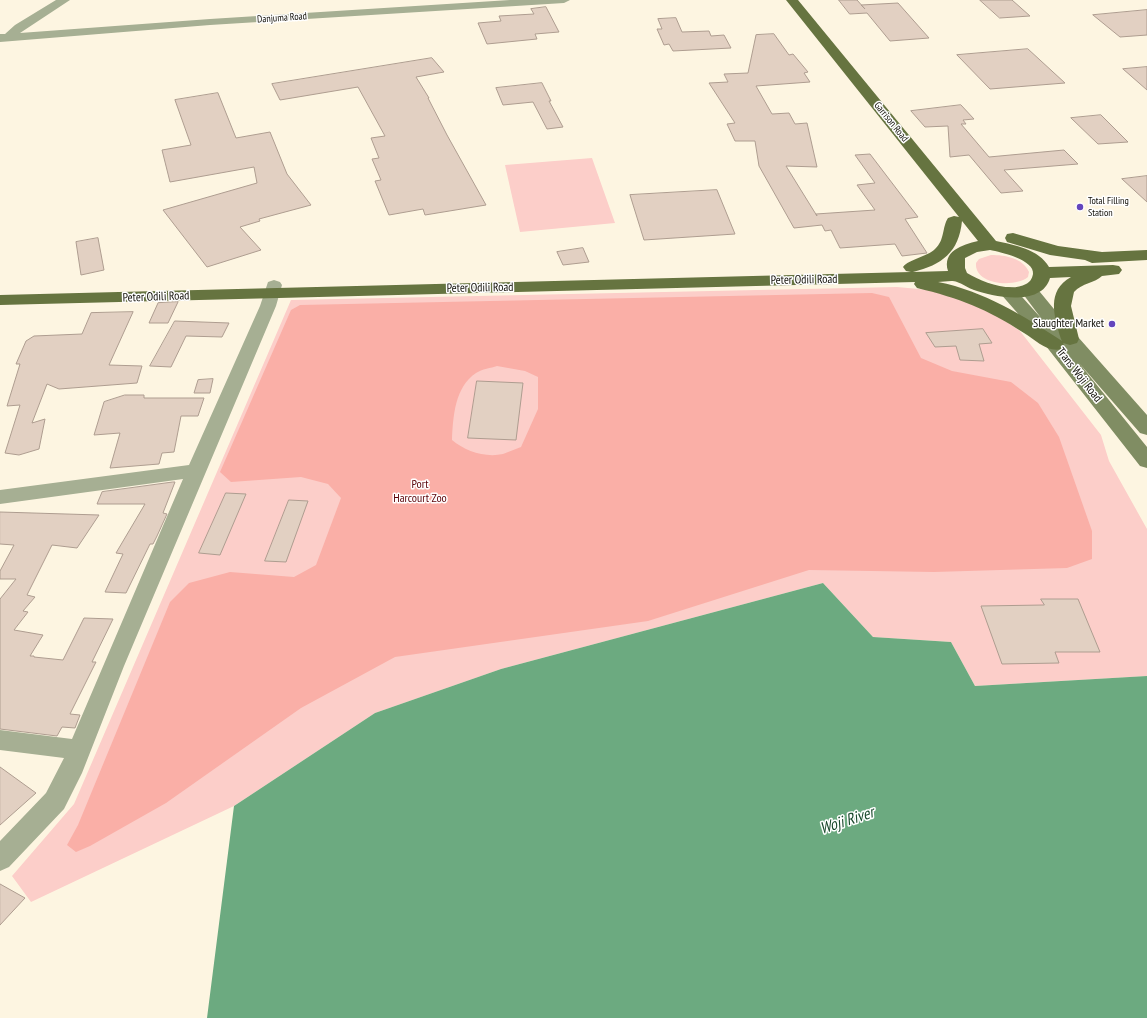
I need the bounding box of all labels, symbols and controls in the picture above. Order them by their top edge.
street label: Danjuma Road [257,10,307,26]
street label: Garrison Road [871,100,911,144]
place label: Total Filling Station [1088,195,1129,218]
marker: Total Filling Station [1075,202,1085,212]
street label: Peter Odili Road [770,272,838,288]
street label: Peter Odili Road [446,280,514,296]
street label: Peter Odili Road [122,289,190,305]
place label: Slaughter Market [1033,317,1104,331]
marker: Slaughter Market [1107,319,1117,329]
street label: Trans Woji Road [1053,345,1105,405]
park label: Port Harcourt Zoo [393,478,447,506]
water label: Woji River [818,803,876,839]

